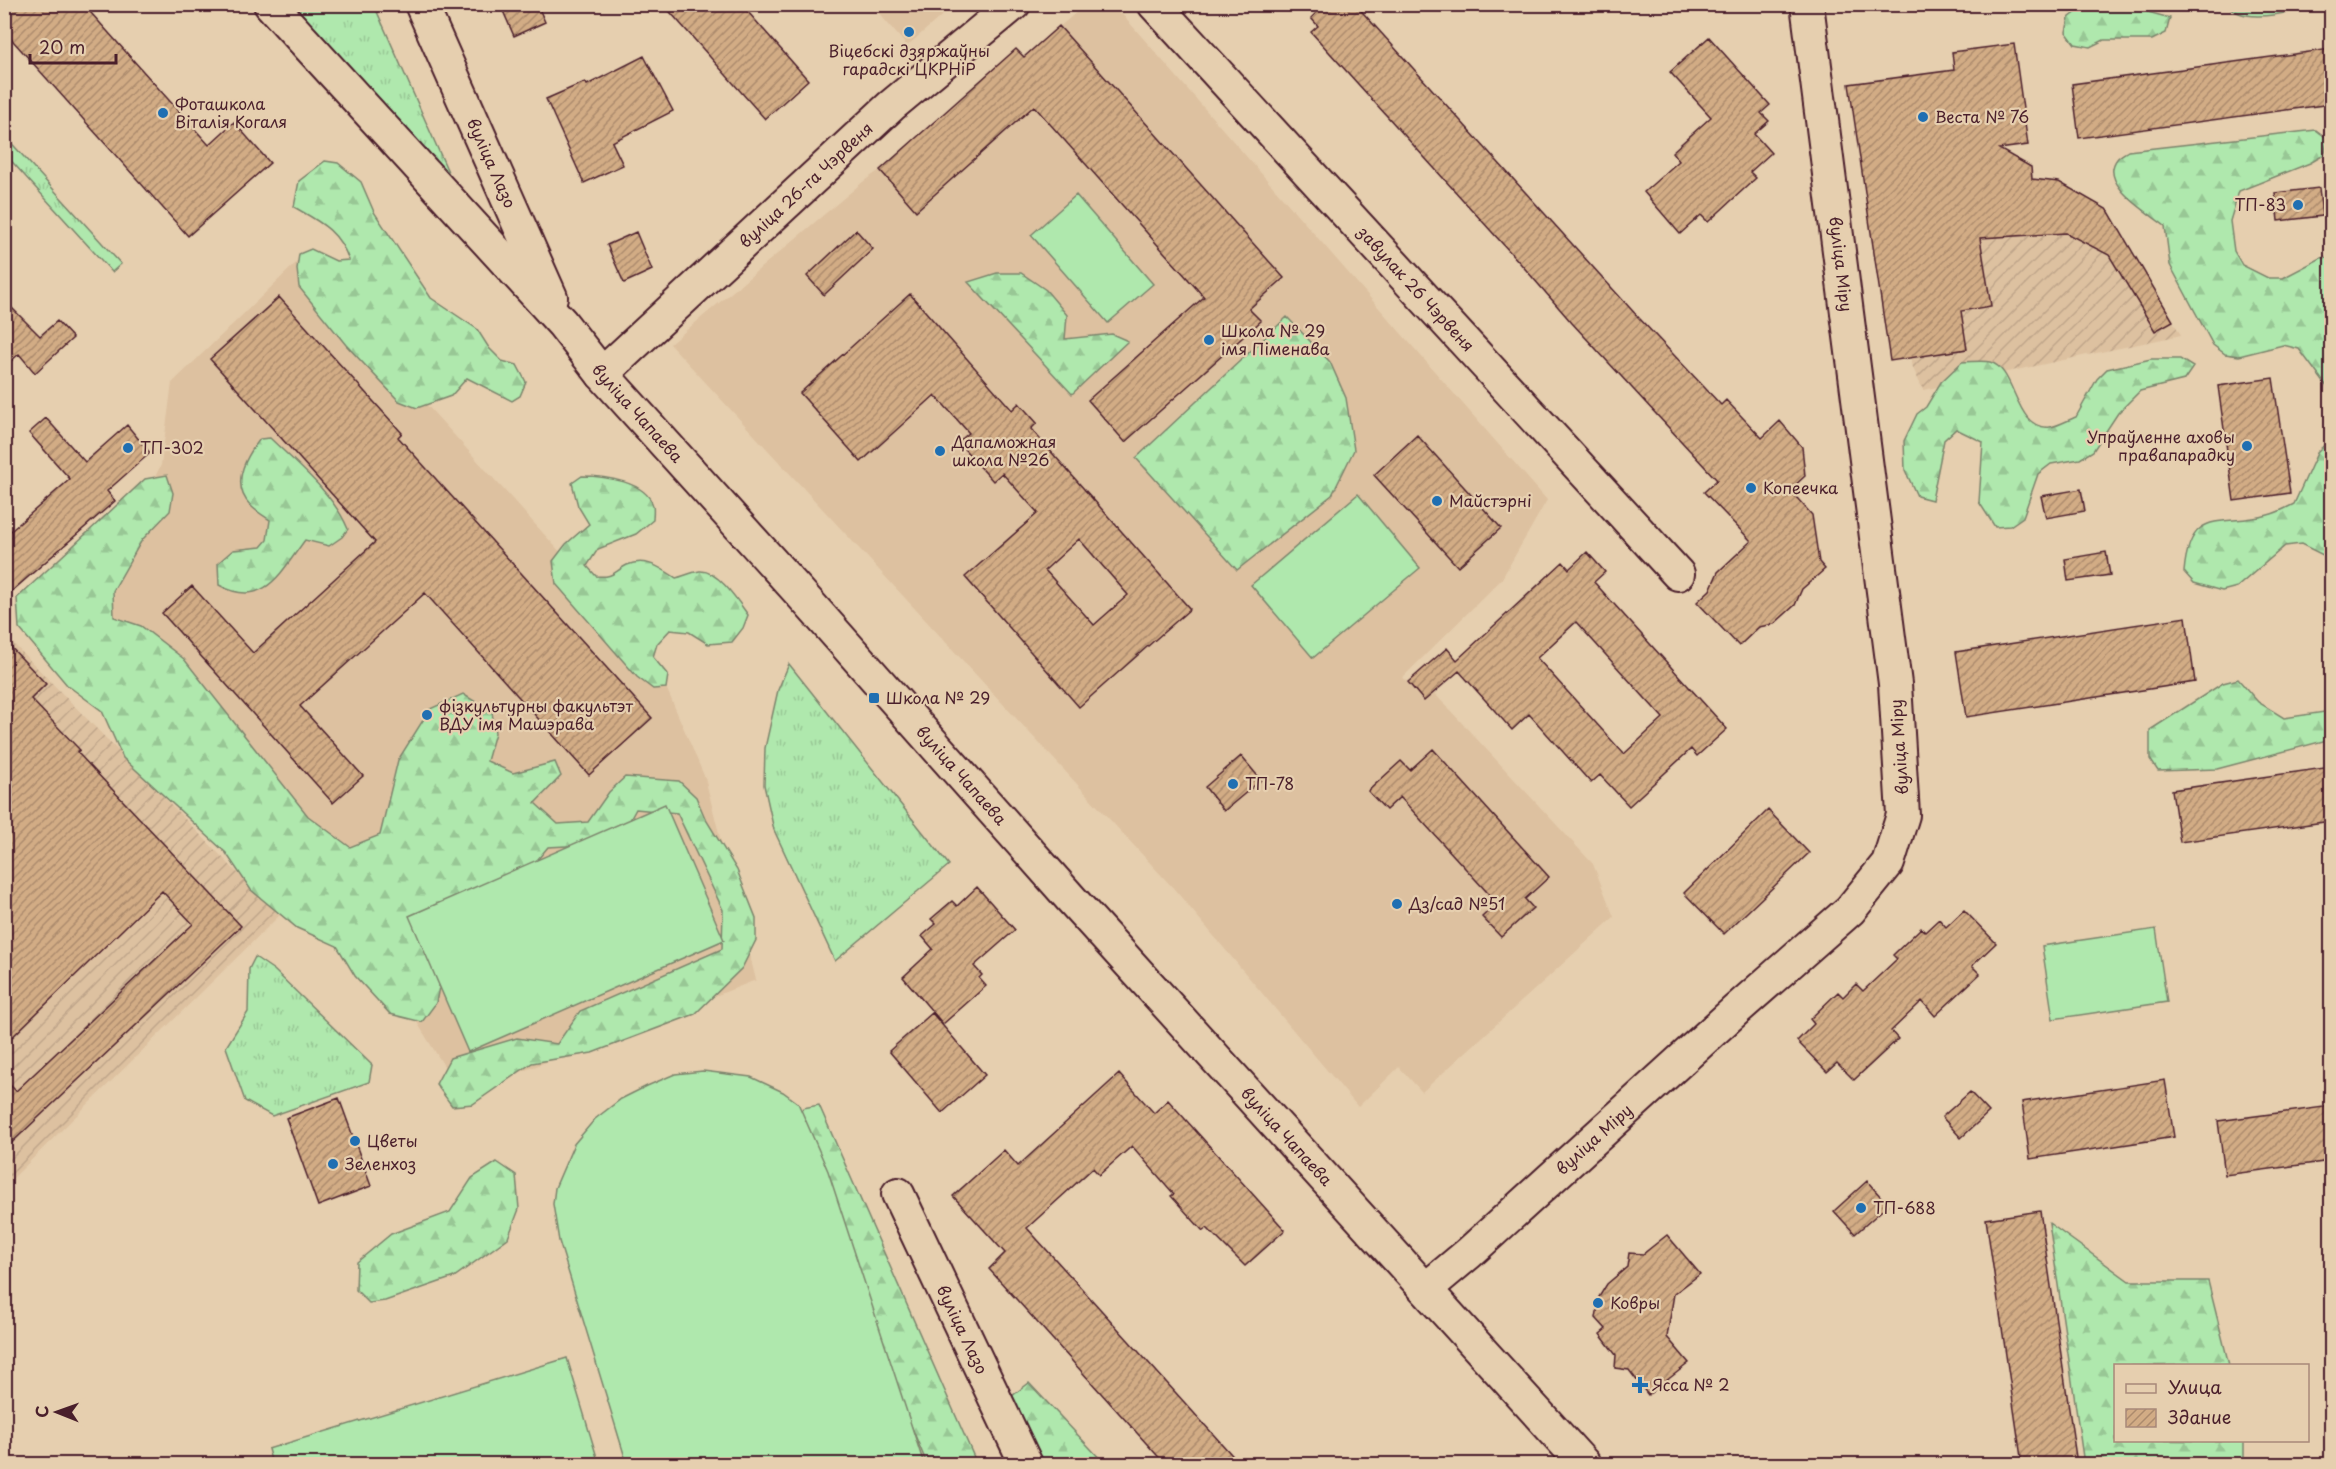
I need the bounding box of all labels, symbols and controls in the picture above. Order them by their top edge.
marker: Віцебскі дзяржаўны гарадскі ЦКРНіР [902,25,916,39]
scale bar [30,27,116,65]
text: 20 m [39,33,85,60]
place label: Віцебскі дзяржаўны гарадскі ЦКРНіР [828,38,990,80]
place label: Фоташкола Віталія Когаля [175,91,287,133]
place label: Веста № 76 [1935,104,2029,128]
marker: Фоташкола Віталія Когаля [156,106,170,120]
marker: Веста № 76 [1916,110,1930,124]
street label: вуліца Лазо [462,114,523,212]
street label: вуліца 26-га Чэрвеня [733,116,877,253]
place label: ТП-83 [2234,192,2286,216]
marker: ТП-83 [2291,198,2305,212]
street label: вуліца Міру [1824,215,1860,313]
street label: завулак 26 Чэрвеня [1352,219,1481,356]
place label: Школа № 29 імя Піменава [1221,318,1330,360]
marker: Школа № 29 імя Піменава [1202,333,1216,347]
street label: вуліца Чапаева [587,358,689,467]
place label: Упраўленне аховы правапарадку [2087,424,2235,466]
place label: Дапаможная школа №26 [951,429,1056,471]
place label: ТП-302 [140,435,204,459]
marker: Упраўленне аховы правапарадку [2240,439,2254,453]
marker: ТП-302 [121,441,135,455]
marker: Дапаможная школа №26 [933,444,947,458]
place label: Копеечка [1763,475,1838,499]
marker: Копеечка [1744,481,1758,495]
place label: Майстэрні [1449,488,1532,512]
marker: Майстэрні [1430,494,1444,508]
place label: Школа № 29 [886,685,990,709]
marker: Школа № 29 [867,691,881,705]
place label: фізкультурны факультэт ВДУ імя Машэрава [439,693,633,735]
street label: вуліца Міру [1883,699,1913,796]
marker: фізкультурны факультэт ВДУ імя Машэрава [420,708,434,722]
street label: вуліца Чапаева [911,719,1013,830]
place label: ТП-78 [1245,771,1294,795]
marker: ТП-78 [1226,777,1240,791]
place label: Дз/сад №51 [1408,891,1505,915]
marker: Дз/сад №51 [1390,897,1404,911]
street label: вуліца Чапаева [1236,1081,1339,1191]
street label: вуліца Міру [1550,1098,1637,1180]
place label: Цветы [367,1128,418,1152]
marker: Цветы [348,1134,362,1148]
place label: Зеленхоз [345,1151,416,1175]
marker: Зеленхоз [326,1157,340,1171]
place label: ТП-688 [1873,1195,1936,1219]
marker: ТП-688 [1854,1201,1868,1215]
street label: вуліца Лазо [932,1280,995,1378]
place label: Ковры [1610,1290,1660,1314]
marker: Ковры [1591,1296,1605,1310]
legend [2114,1364,2309,1442]
place label: Ясса № 2 [1652,1372,1729,1396]
text: Улица [2168,1373,2222,1400]
marker: Ясса № 2 [1633,1378,1647,1392]
north arrow [27,1382,87,1442]
text: Здание [2168,1403,2231,1430]
text: С [29,1405,53,1418]

